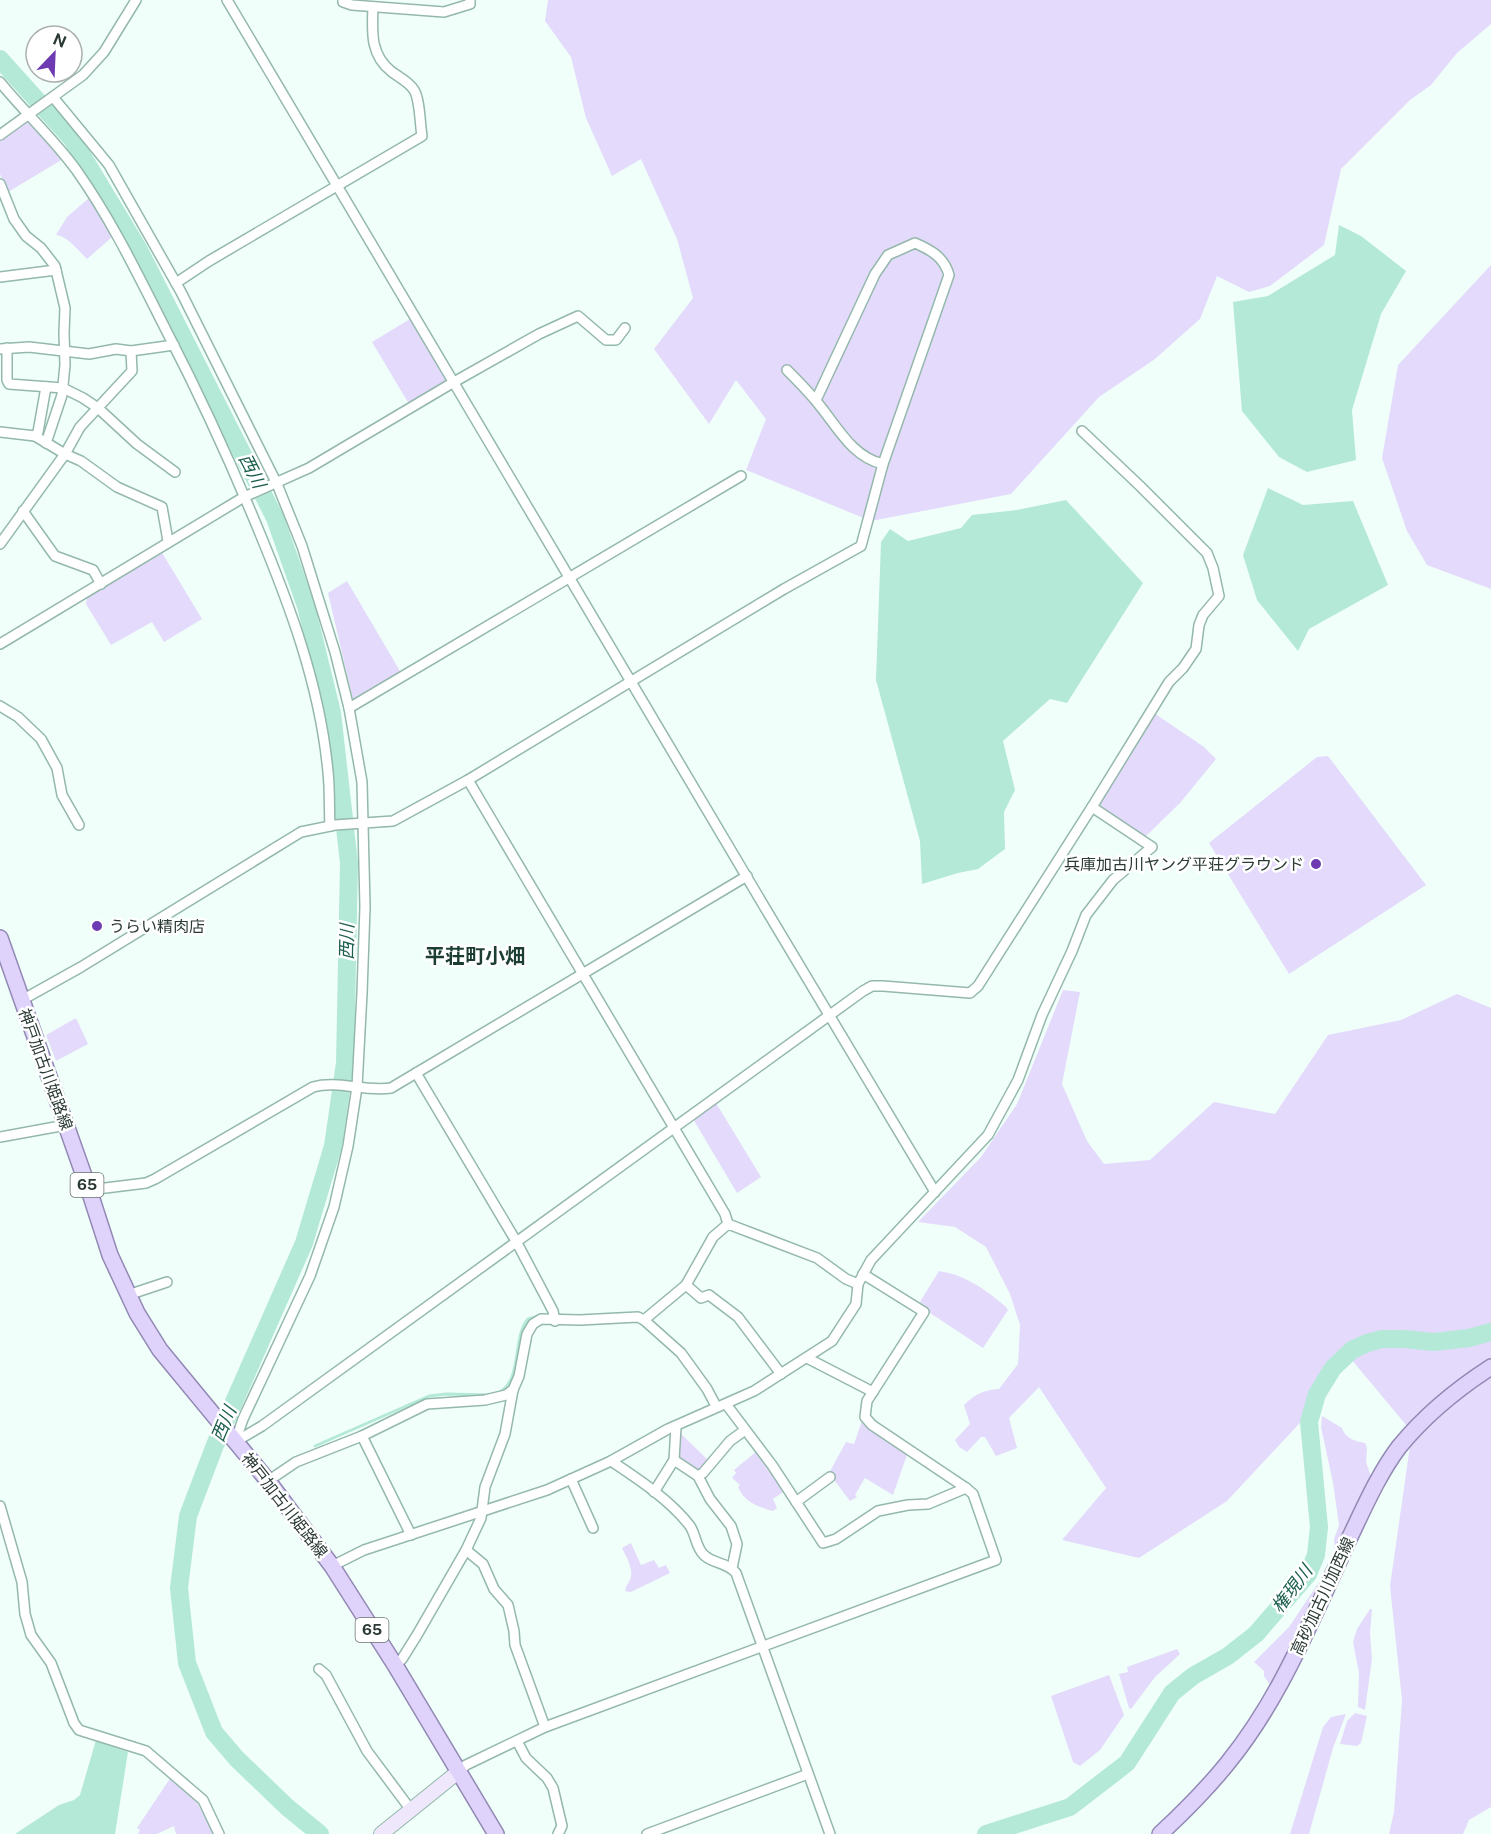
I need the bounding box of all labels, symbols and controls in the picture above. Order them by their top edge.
north arrow [24,24,84,84]
text: N [50,29,69,52]
water label: 西川 [235,450,271,493]
place label: 兵庫加古川ヤング平荘グラウンド [1064,855,1304,874]
marker: 兵庫加古川ヤング平荘グラウンド [1309,857,1323,871]
place label: うらい精肉店 [109,917,205,936]
marker: うらい精肉店 [90,919,104,933]
water label: 西川 [336,922,357,960]
district label: 平荘町小畑 [425,944,525,968]
street label: 神戸加古川姫路線 [15,1006,76,1133]
road number: 65 [70,1173,104,1197]
water label: 西川 [207,1401,241,1444]
street label: 神戸加古川姫路線 [238,1449,331,1562]
street label: 高砂加古川加西線 [1287,1534,1358,1658]
water label: 権現川 [1267,1559,1317,1617]
road number: 65 [356,1618,388,1642]

